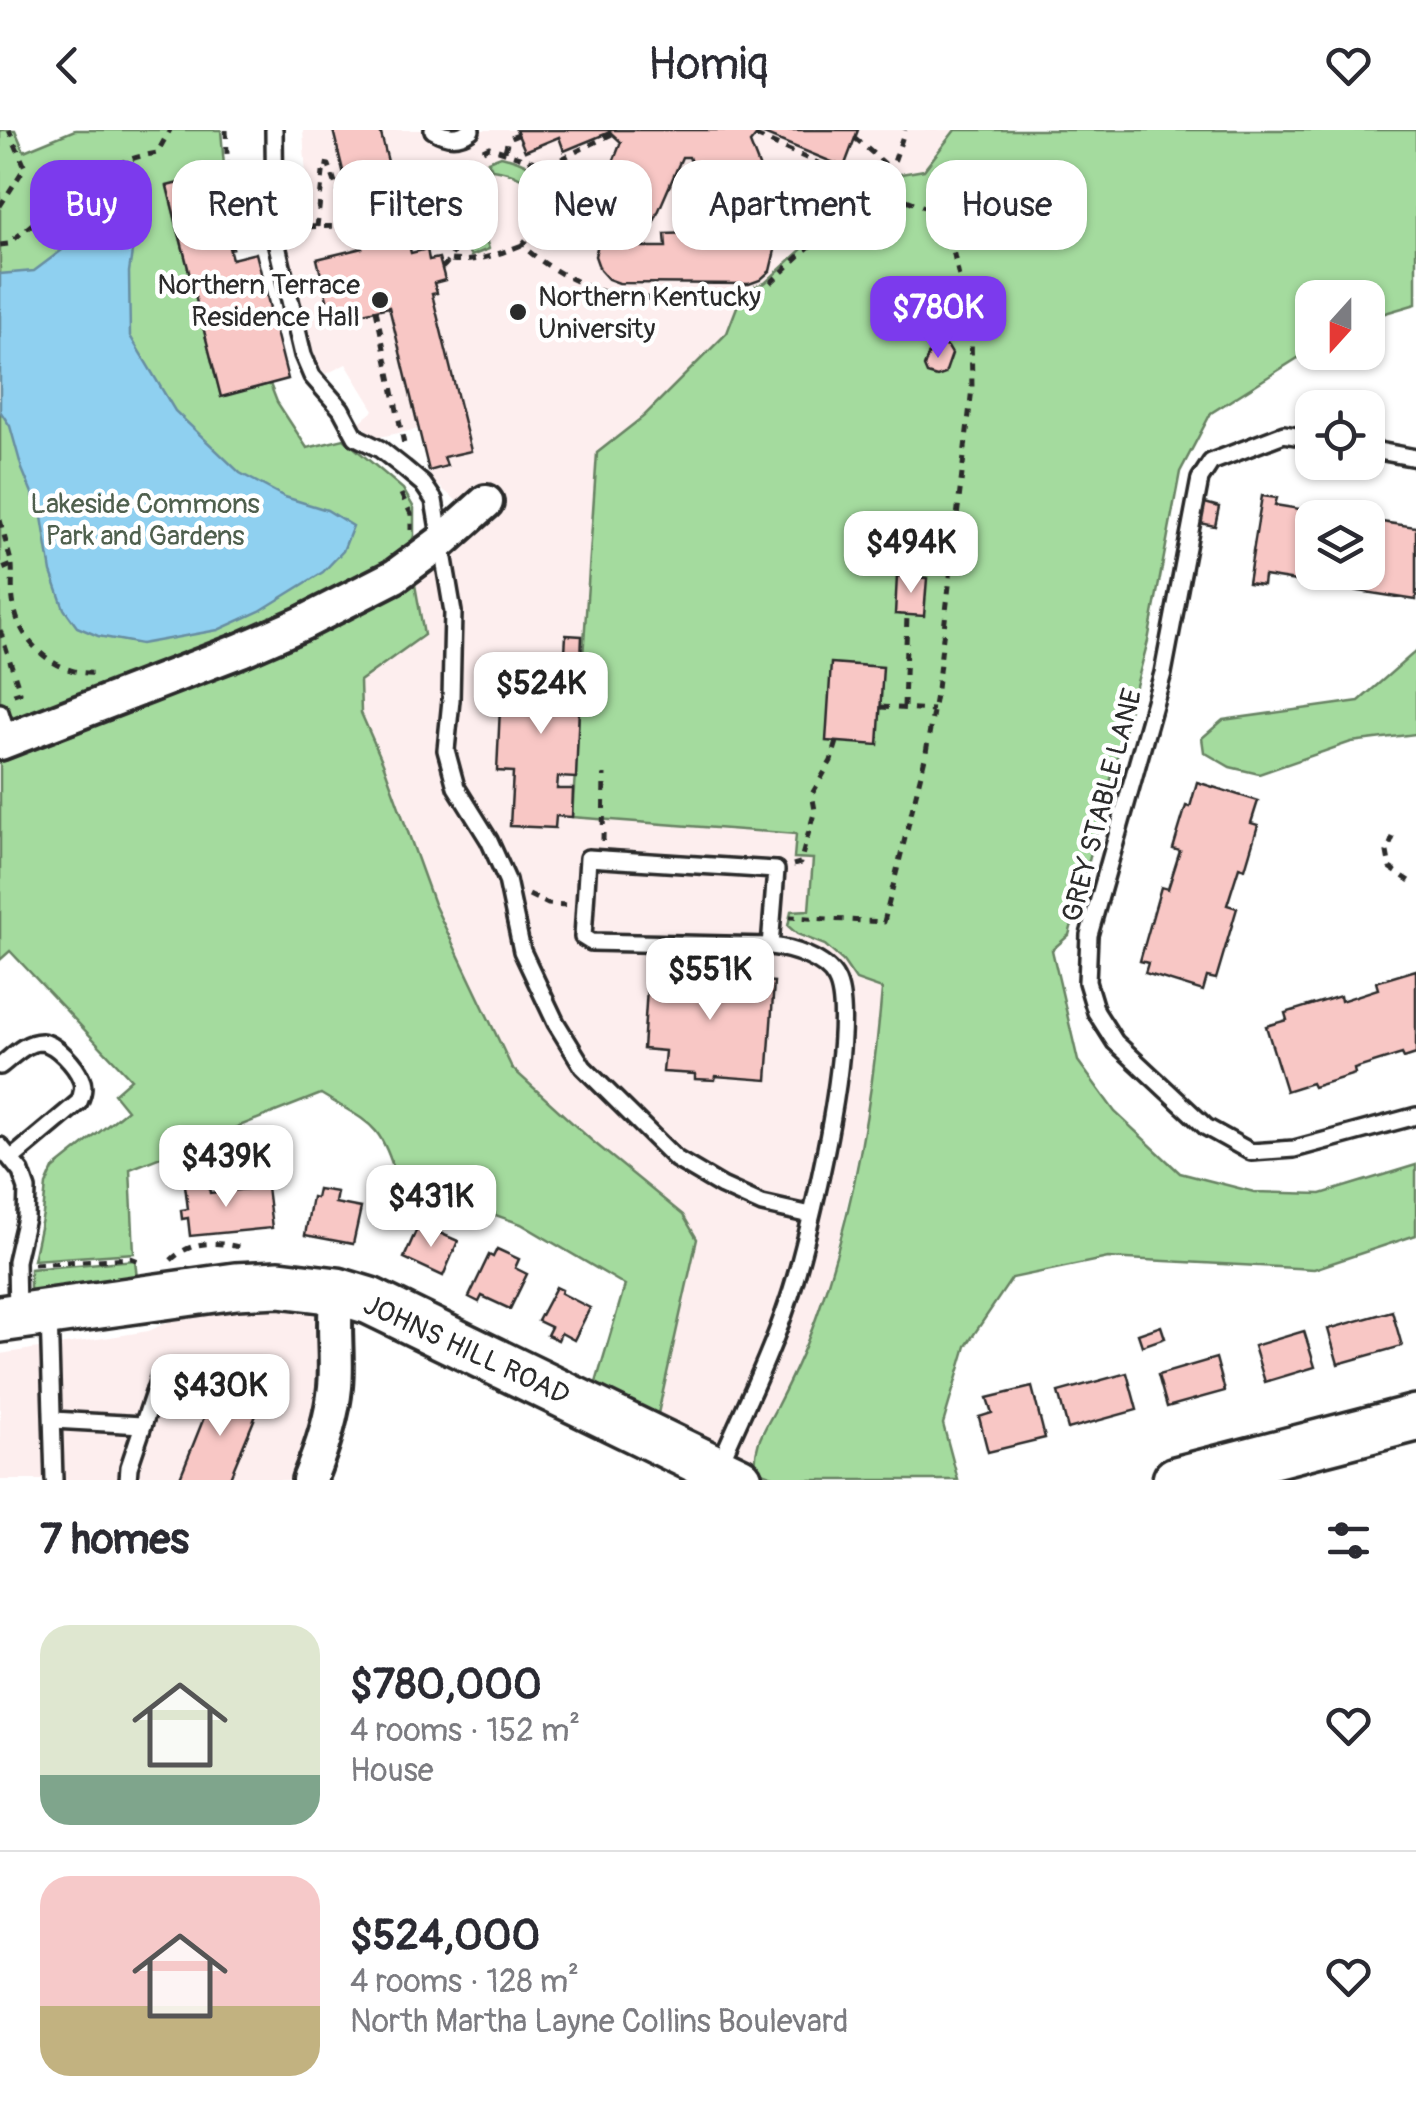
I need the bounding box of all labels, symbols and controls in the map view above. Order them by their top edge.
text: Homiq [648,37,768,93]
icon: back [40,38,95,93]
icon: heart [1321,38,1376,93]
chip: Buy [30,160,152,250]
chip: Rent [172,160,313,250]
chip: Filters [333,160,498,250]
chip: New [518,160,652,250]
chip: Apartment [672,160,906,250]
chip: House [926,160,1087,250]
place label: Northern Terrace Residence Hall [157,268,360,335]
pin: $780K [868,276,1008,361]
place label: Northern Kentucky University [538,280,761,347]
north arrow [1295,280,1385,370]
map controls [1295,280,1385,590]
text: $780K [892,288,984,328]
marker: Northern Terrace Residence Hall [369,289,391,311]
marker: Northern Kentucky University [507,301,529,323]
button: locate [1295,390,1385,480]
park label: Lakeside Commons Park and Gardens [30,487,260,554]
button: layers [1295,500,1385,590]
pin: $494K [841,511,981,596]
text: $494K [866,523,956,563]
pin: $524K [471,652,611,737]
text: $524K [496,664,586,704]
street label: GREY STABLE LANE [1055,685,1150,926]
pin: $551K [640,938,780,1023]
text: $551K [668,950,752,990]
pin: $439K [156,1125,296,1210]
text: $439K [181,1137,271,1177]
pin: $431K [361,1165,501,1250]
text: $431K [388,1177,474,1217]
street label: JOHNS HILL ROAD [358,1287,575,1413]
pin: $430K [150,1354,290,1439]
text: $430K [173,1366,267,1406]
icon: filters [1321,1513,1376,1568]
text: 7 homes [40,1514,189,1566]
text: $780,000 [350,1659,542,1711]
icon: home [120,1665,240,1785]
icon: heart [1321,1698,1376,1753]
text: 4 rooms · 152 m² [350,1711,580,1751]
text: House [350,1751,434,1791]
text: $524,000 [350,1910,540,1962]
icon: home [120,1916,240,2036]
icon: heart [1321,1949,1376,2004]
text: 4 rooms · 128 m² [350,1962,579,2002]
text: North Martha Layne Collins Boulevard [350,2002,848,2042]

